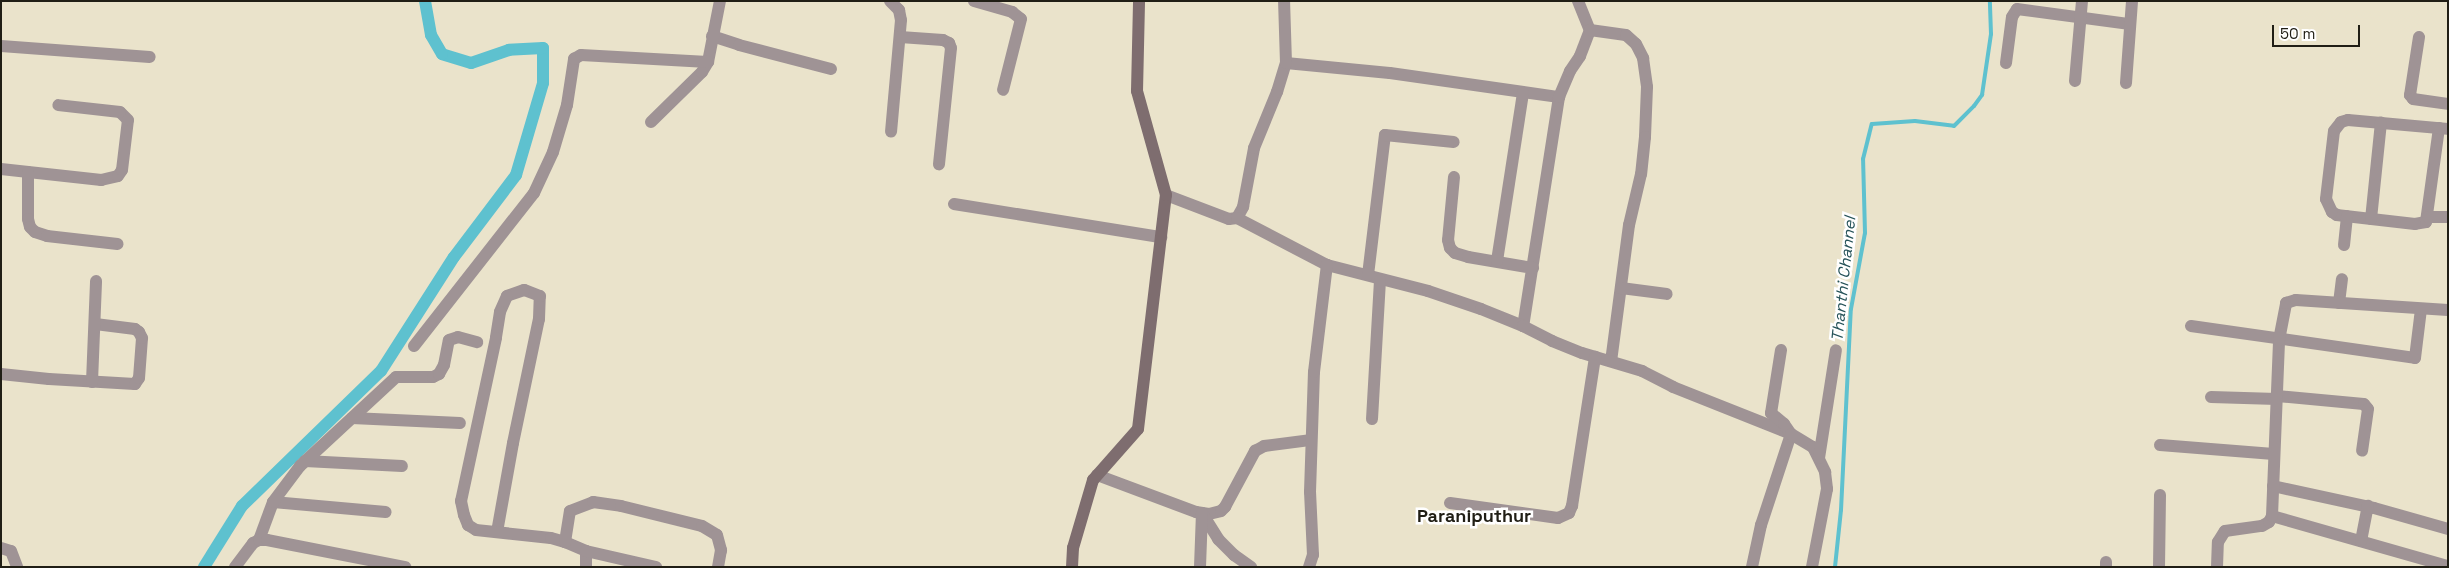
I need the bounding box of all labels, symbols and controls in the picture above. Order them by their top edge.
scale bar [2274,15,2362,47]
text: 50 m [2280,24,2315,43]
water label: Thanthi Channel [1828,216,1860,342]
district label: Paraniputhur [1417,505,1531,527]

